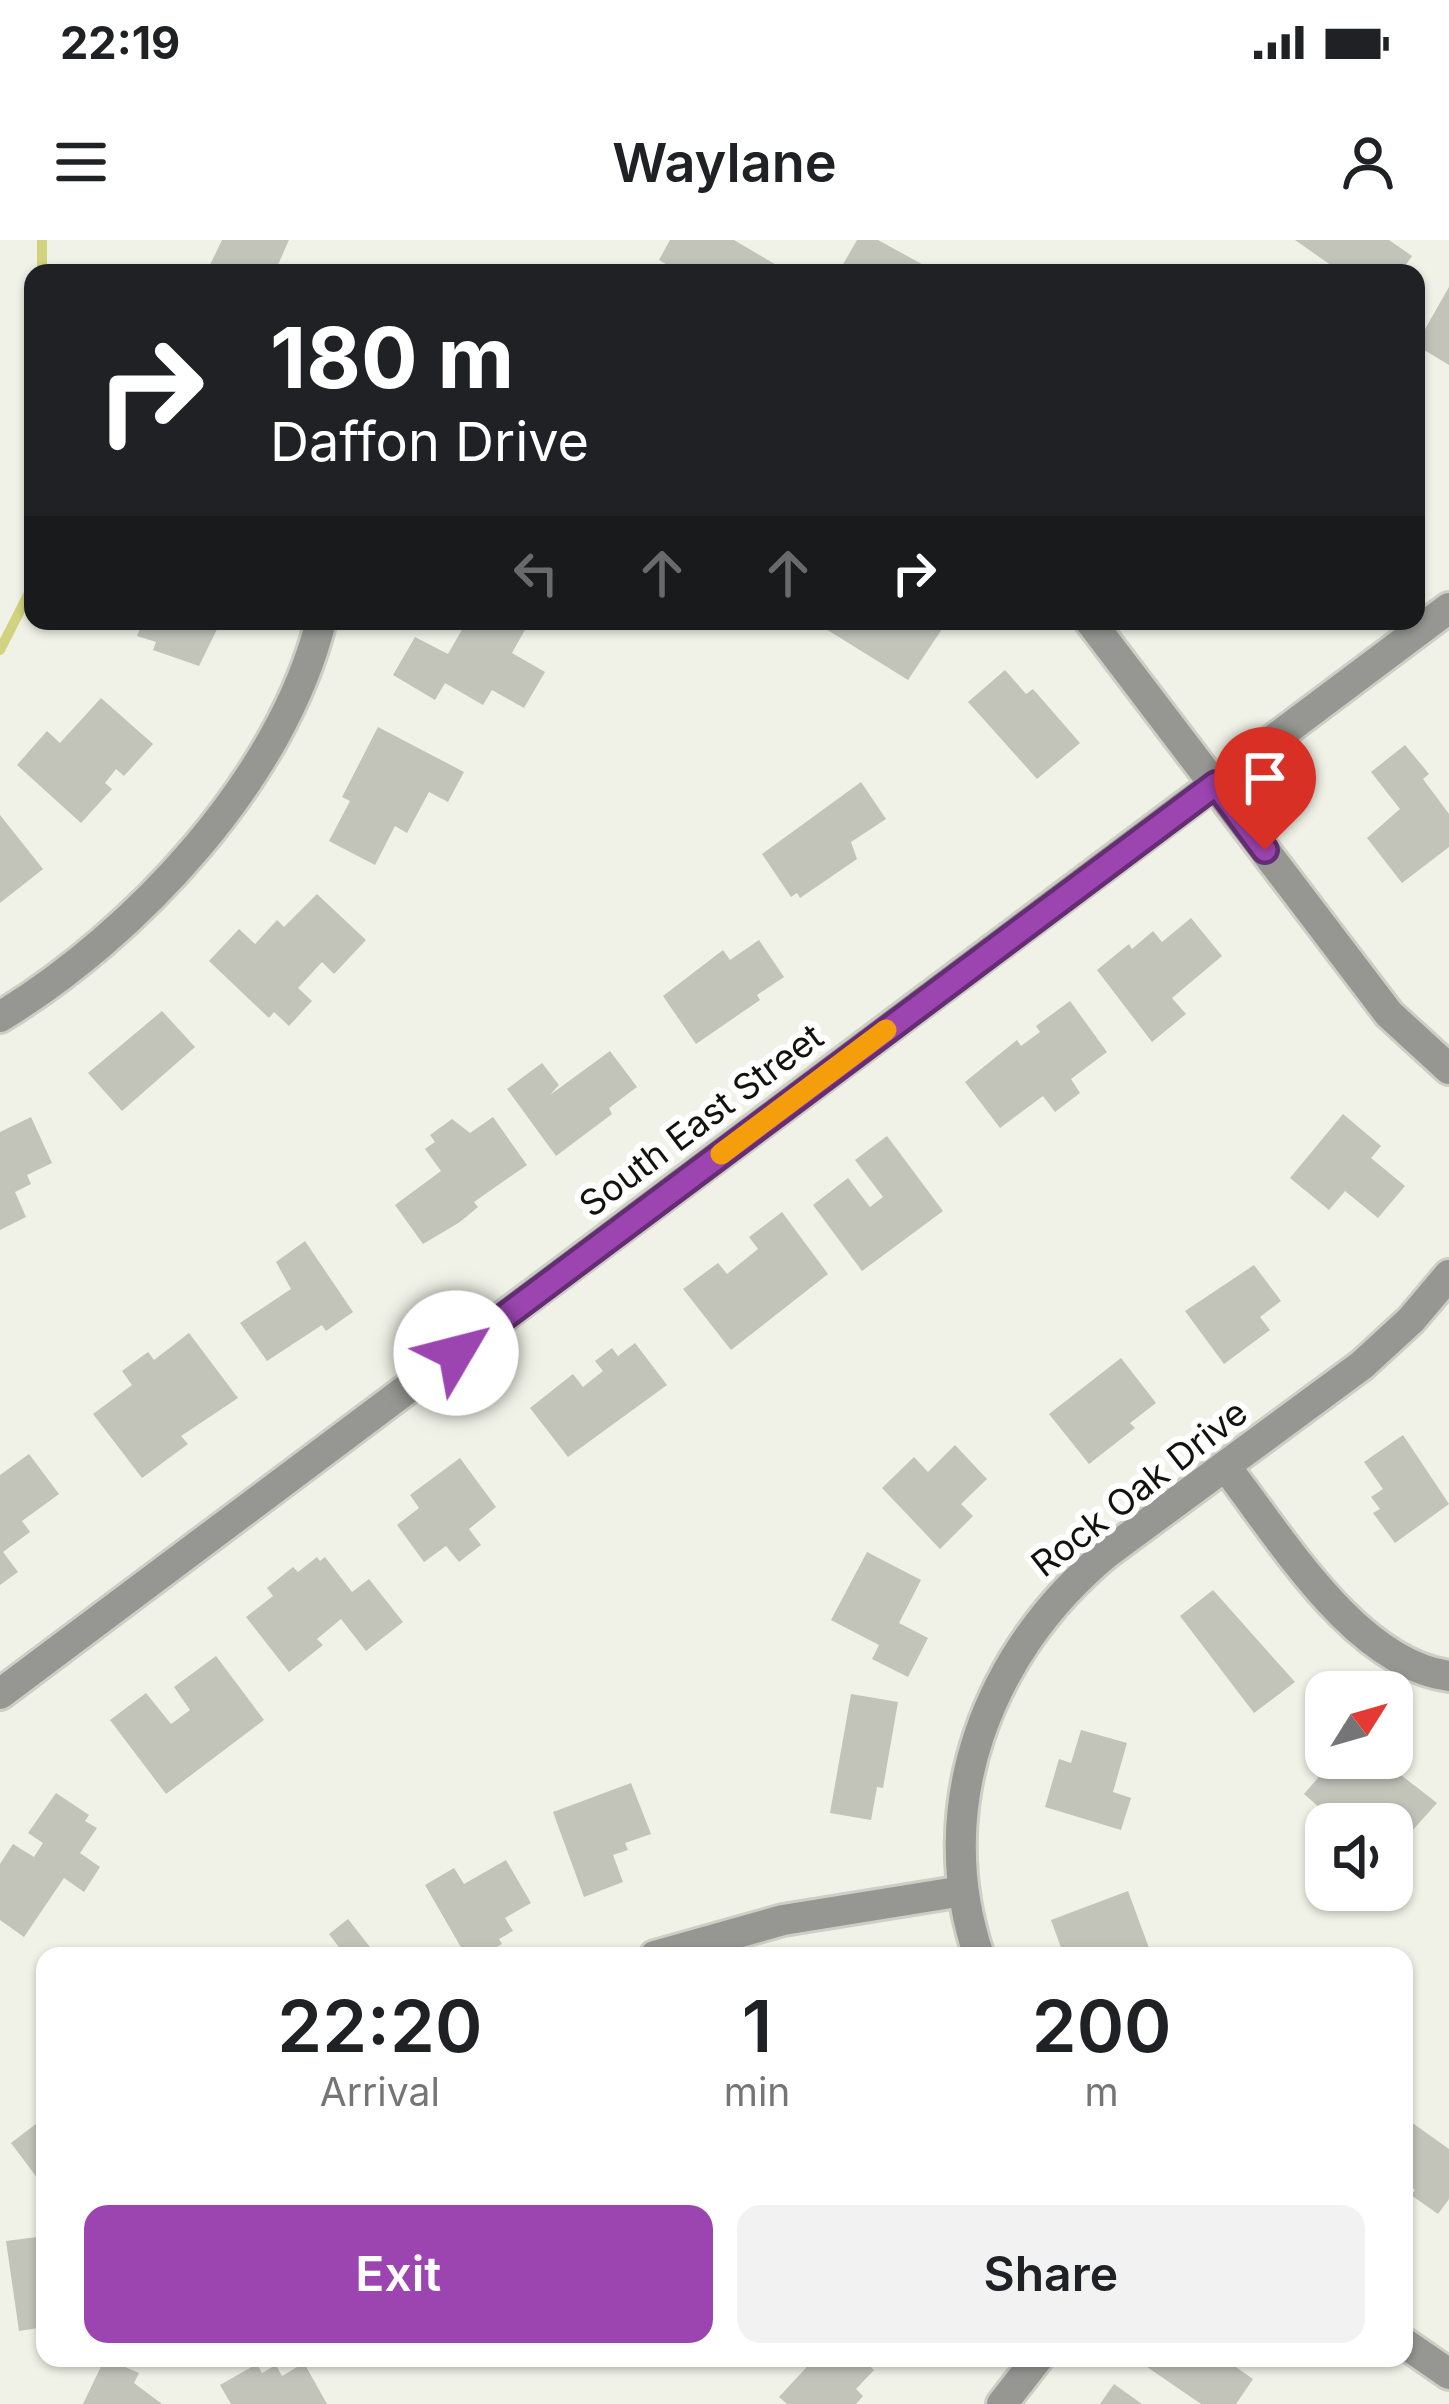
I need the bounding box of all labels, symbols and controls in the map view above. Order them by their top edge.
text: 22:19 [60,15,180,70]
icon: menu [48,129,114,195]
icon: person [1335,129,1401,195]
text: Waylane [612,130,837,195]
text: 180 m [270,307,514,408]
icon: right [72,312,228,468]
text: Daffon Drive [270,409,589,474]
icon: left [503,540,569,606]
icon: ahead [629,540,695,606]
icon: ahead [755,540,821,606]
icon: right [881,540,947,606]
pin [1214,727,1316,850]
icon: arrive [1232,745,1298,811]
street label: South East Street [571,1014,832,1226]
position arrow [393,1290,519,1416]
street label: Rock Oak Drive [1022,1390,1256,1586]
north arrow [1305,1671,1413,1779]
map controls [1305,1671,1413,1911]
button: sound [1305,1803,1413,1911]
text: 22:20 [277,1982,482,2069]
text: 1 [742,1982,772,2069]
text: 200 [1032,1982,1172,2069]
text: Arrival [320,2068,440,2115]
text: min [724,2068,790,2115]
text: m [1085,2068,1119,2115]
button: Exit [84,2205,713,2343]
button: Share [737,2205,1365,2343]

